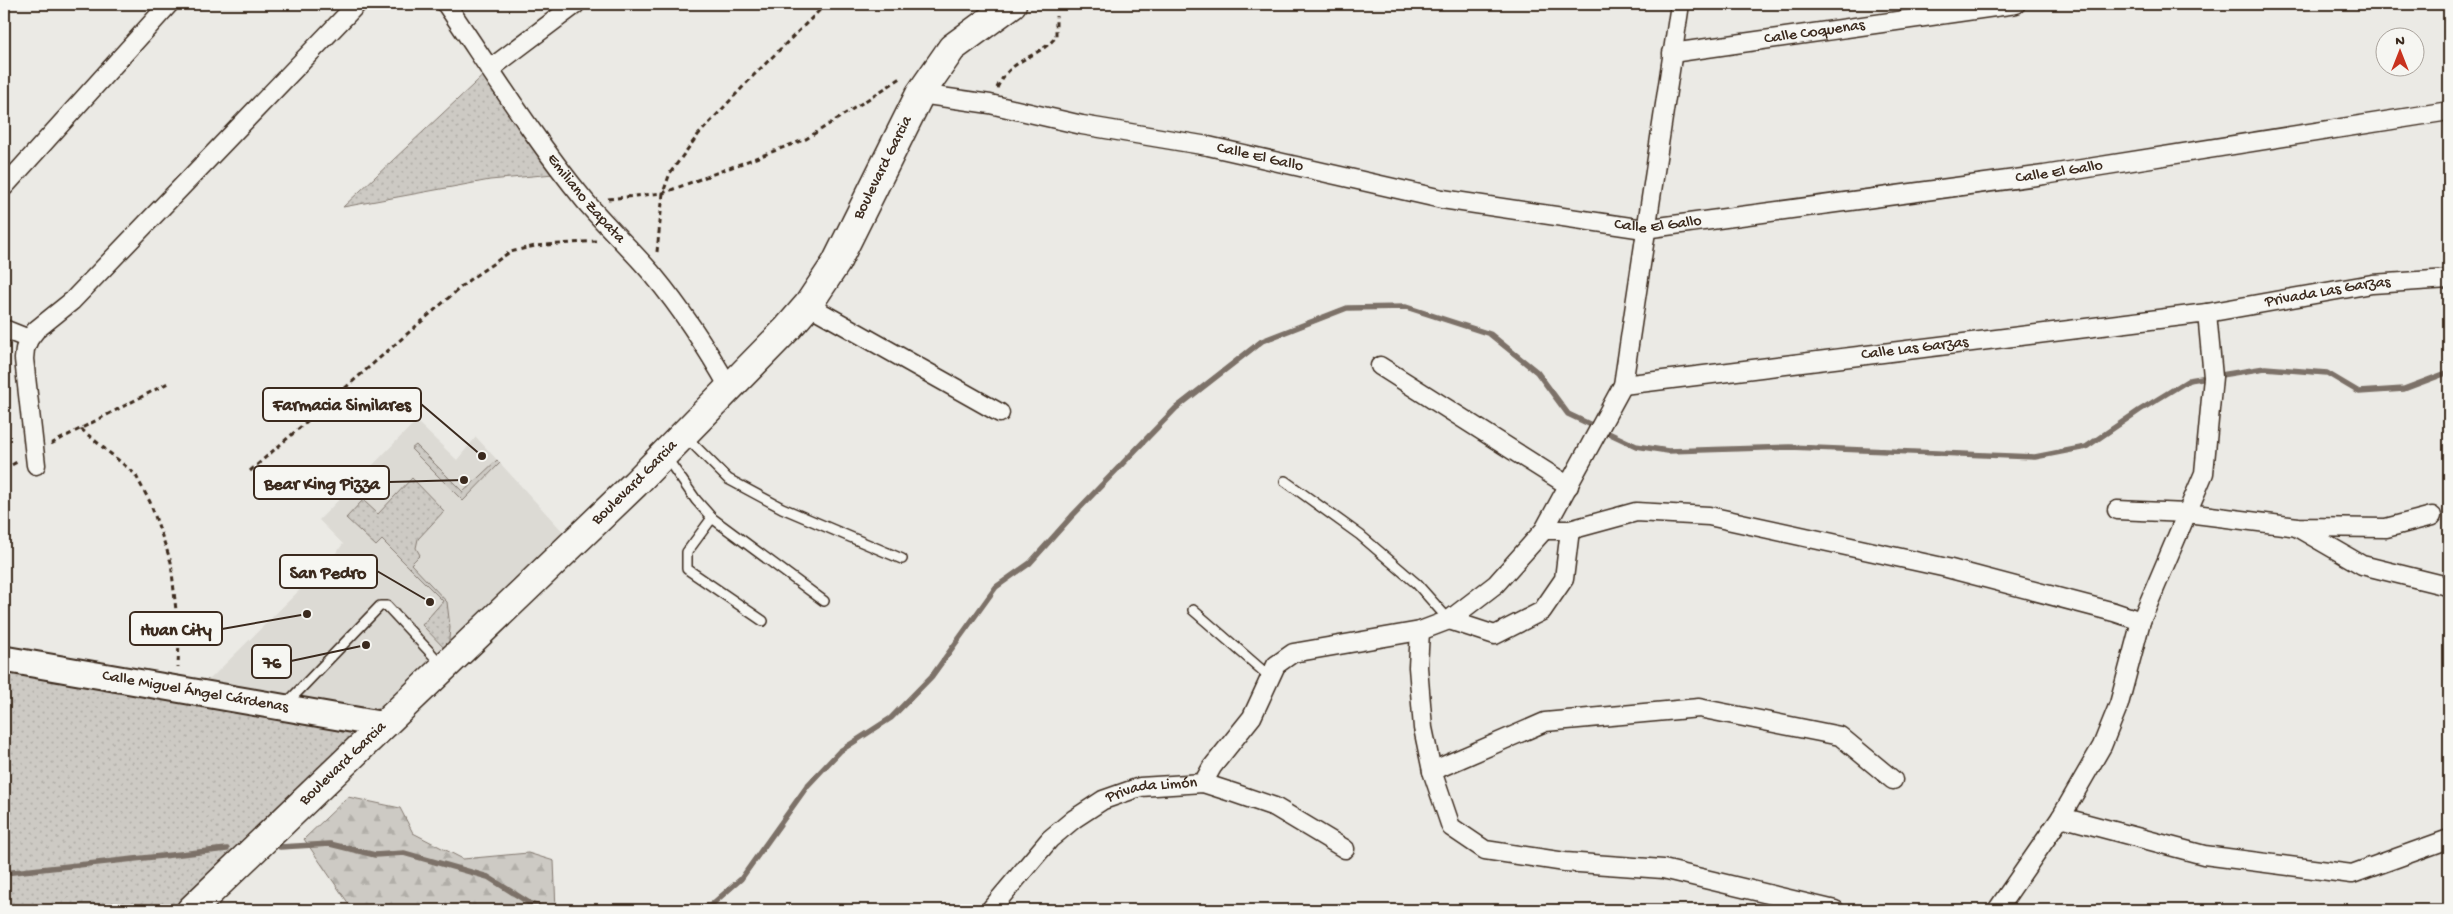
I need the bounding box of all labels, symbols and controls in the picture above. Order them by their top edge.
street label: Calle Coquenas [1763,16,1867,49]
north arrow [2376,28,2426,78]
text: N [2395,33,2405,50]
street label: Boulevard Garcia [849,112,917,224]
street label: Calle El Gallo [1215,139,1305,177]
street label: Emiliano Zapata [542,150,630,249]
street label: Calle El Gallo [2014,156,2104,188]
street label: Calle El Gallo [1613,212,1703,239]
street label: Privada Las Garzas [2263,273,2392,312]
street label: Calle Las Garzas [1860,333,1970,365]
callout: Farmacia Similares [263,388,421,421]
text: Farmacia Similares [272,396,412,417]
street label: Boulevard Garcia [587,436,683,530]
callout: Bear King Pizza [254,466,389,499]
text: Bear King Pizza [263,475,381,496]
callout: San Pedro [280,555,377,588]
text: San Pedro [290,564,367,585]
callout: Huan City [130,612,222,645]
text: Huan City [140,621,212,642]
callout: 76 [252,645,291,678]
text: 76 [262,654,282,675]
street label: Calle Miguel Ángel Cárdenas [101,667,291,718]
street label: Boulevard Garcia [295,717,391,811]
street label: Privada Limón [1103,774,1198,808]

